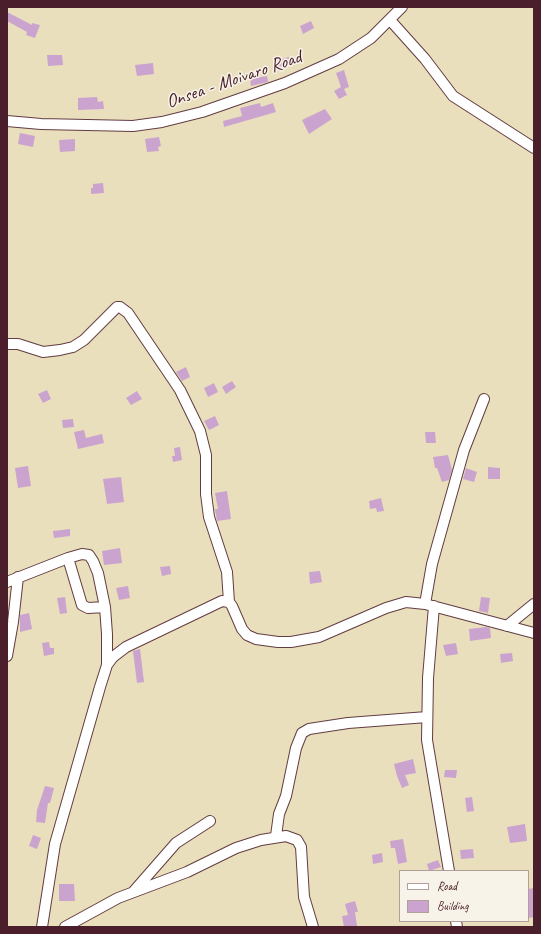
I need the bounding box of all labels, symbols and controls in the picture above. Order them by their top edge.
street label: Onsea - Moivaro Road [163,46,305,114]
legend [399,870,529,922]
text: Road [437,878,457,894]
text: Building [437,898,469,914]

